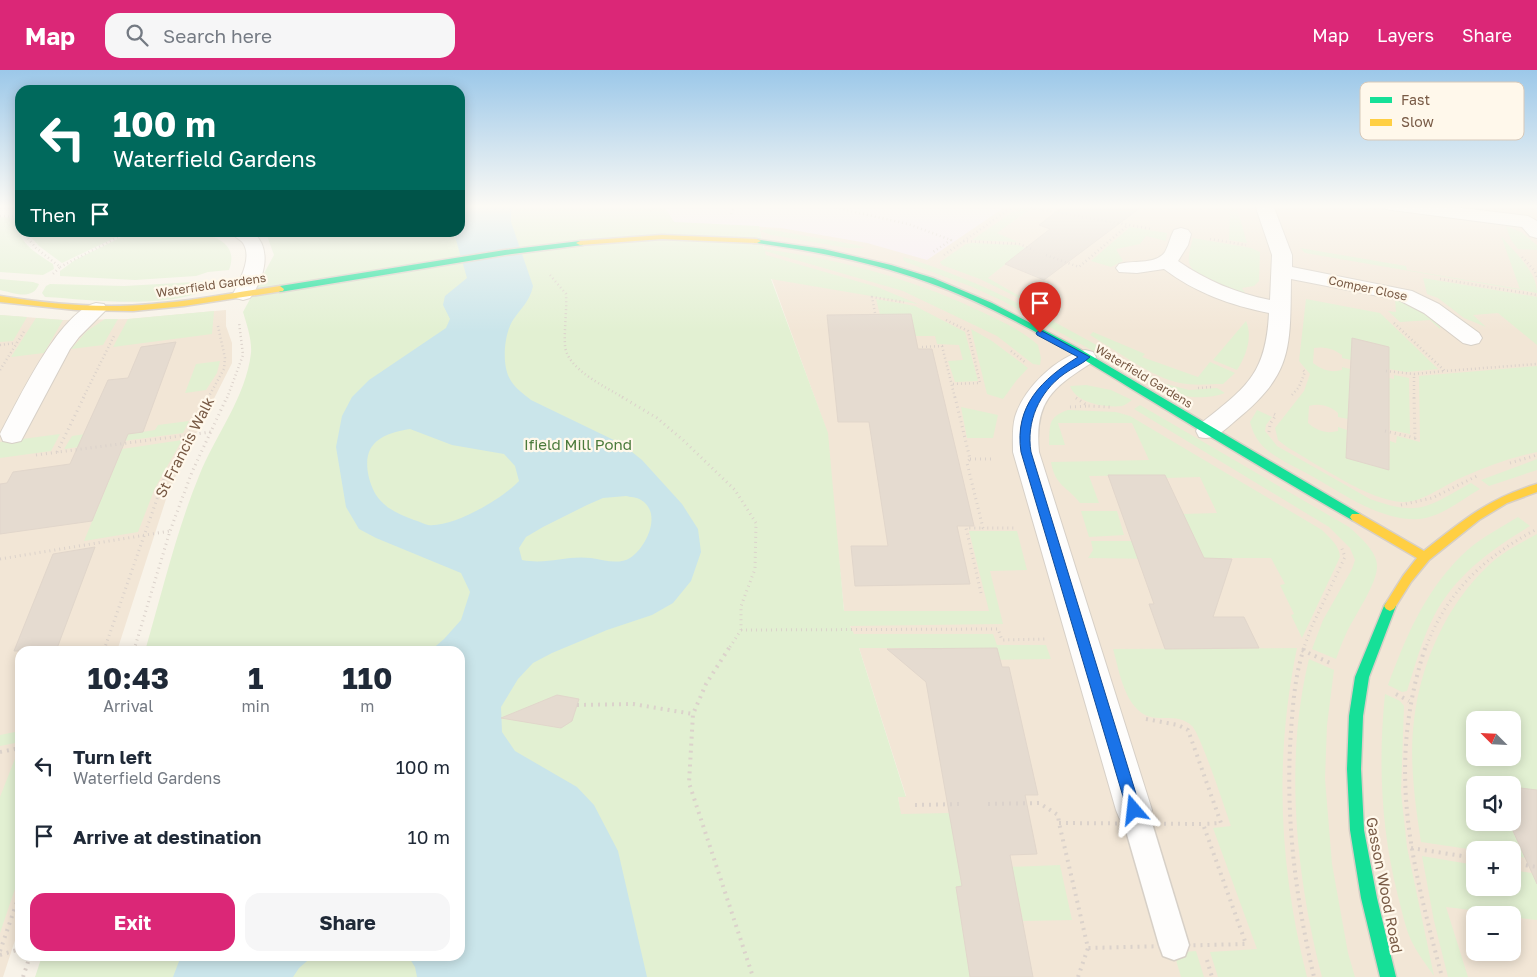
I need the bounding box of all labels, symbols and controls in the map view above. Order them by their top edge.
search box [105,13,455,58]
text: Map [25,21,75,50]
icon: search [123,21,151,49]
text: Search here [163,24,272,47]
text: Map [1312,24,1349,46]
text: Layers [1377,24,1434,46]
text: Share [1462,24,1512,46]
legend [1360,82,1524,140]
text: Fast [1401,91,1430,108]
text: 100 m [113,103,216,145]
icon: left [30,105,95,170]
text: Slow [1401,113,1434,130]
text: Waterfield Gardens [113,145,316,172]
icon: arrive [86,200,114,228]
text: Then [30,203,76,226]
street label: Waterfield Gardens [155,270,267,300]
street label: Comper Close [1327,272,1409,304]
pin [1019,282,1061,333]
icon: arrive [1026,289,1054,317]
street label: Waterfield Gardens [1093,341,1195,411]
street label: St Francis Walk [151,393,217,500]
park label: Ifield Mill Pond [524,435,632,453]
text: 10:43 [87,660,169,696]
text: 1 [248,660,263,696]
text: 110 [342,660,393,696]
text: Arrival [103,696,153,716]
text: min [241,696,270,716]
text: m [360,696,374,716]
north arrow [1466,711,1521,766]
map controls [1466,711,1521,961]
text: Turn left [73,745,152,768]
icon: left [30,752,58,780]
text: 100 m [396,755,450,778]
text: Waterfield Gardens [73,768,221,788]
button: sound [1466,776,1521,831]
position arrow [1107,783,1159,835]
street label: Gasson Wood Road [1363,815,1407,955]
icon: arrive [30,822,58,850]
text: Arrive at destination [73,825,261,848]
text: 10 m [407,825,450,848]
button: + [1466,841,1521,896]
button: Exit [30,893,235,951]
button: Share [245,893,450,951]
button: − [1466,906,1521,961]

